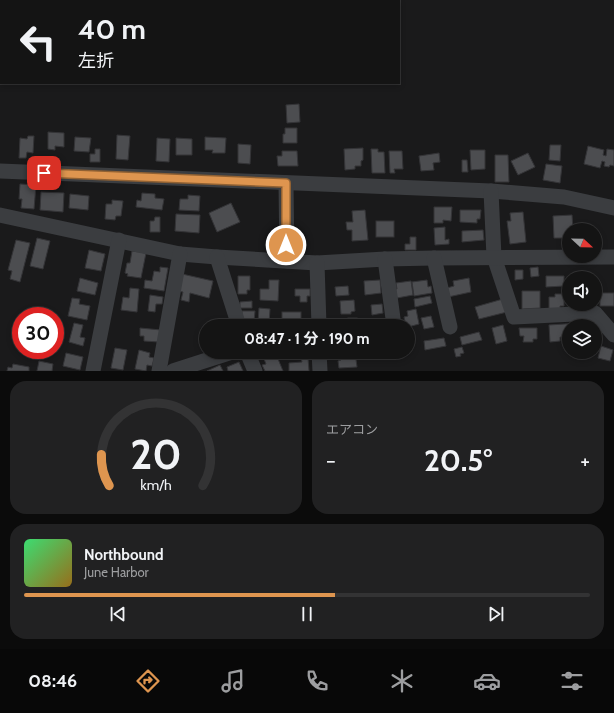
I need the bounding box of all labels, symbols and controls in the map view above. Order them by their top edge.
text: 40 m [78,12,146,46]
icon: left [12,16,64,68]
text: 左折 [78,50,114,72]
pin [27,156,61,190]
icon: arrive [33,162,55,184]
north arrow [562,223,602,263]
map controls [562,223,602,359]
position arrow [265,224,307,266]
button: sound [562,271,602,311]
speed limit sign: 30 [12,307,64,359]
button: layers [562,319,602,359]
text: 08:47 · 1 分 · 190 m [244,330,370,348]
text: エアコン [326,421,378,437]
text: 20 [130,428,182,478]
text: 20.5° [424,442,492,479]
text: − [326,447,336,474]
text: + [580,447,590,474]
text: km/h [140,475,172,493]
text: Northbound [84,546,164,564]
text: June Harbor [84,564,149,580]
icon: previous [107,603,129,625]
icon: pause [296,603,318,625]
icon: next [485,603,507,625]
icon: directions [134,667,162,695]
icon: music [219,667,247,695]
icon: phone [303,667,331,695]
icon: climate [388,667,416,695]
icon: car [473,667,501,695]
icon: filters [558,667,586,695]
text: 08:46 [28,670,77,692]

